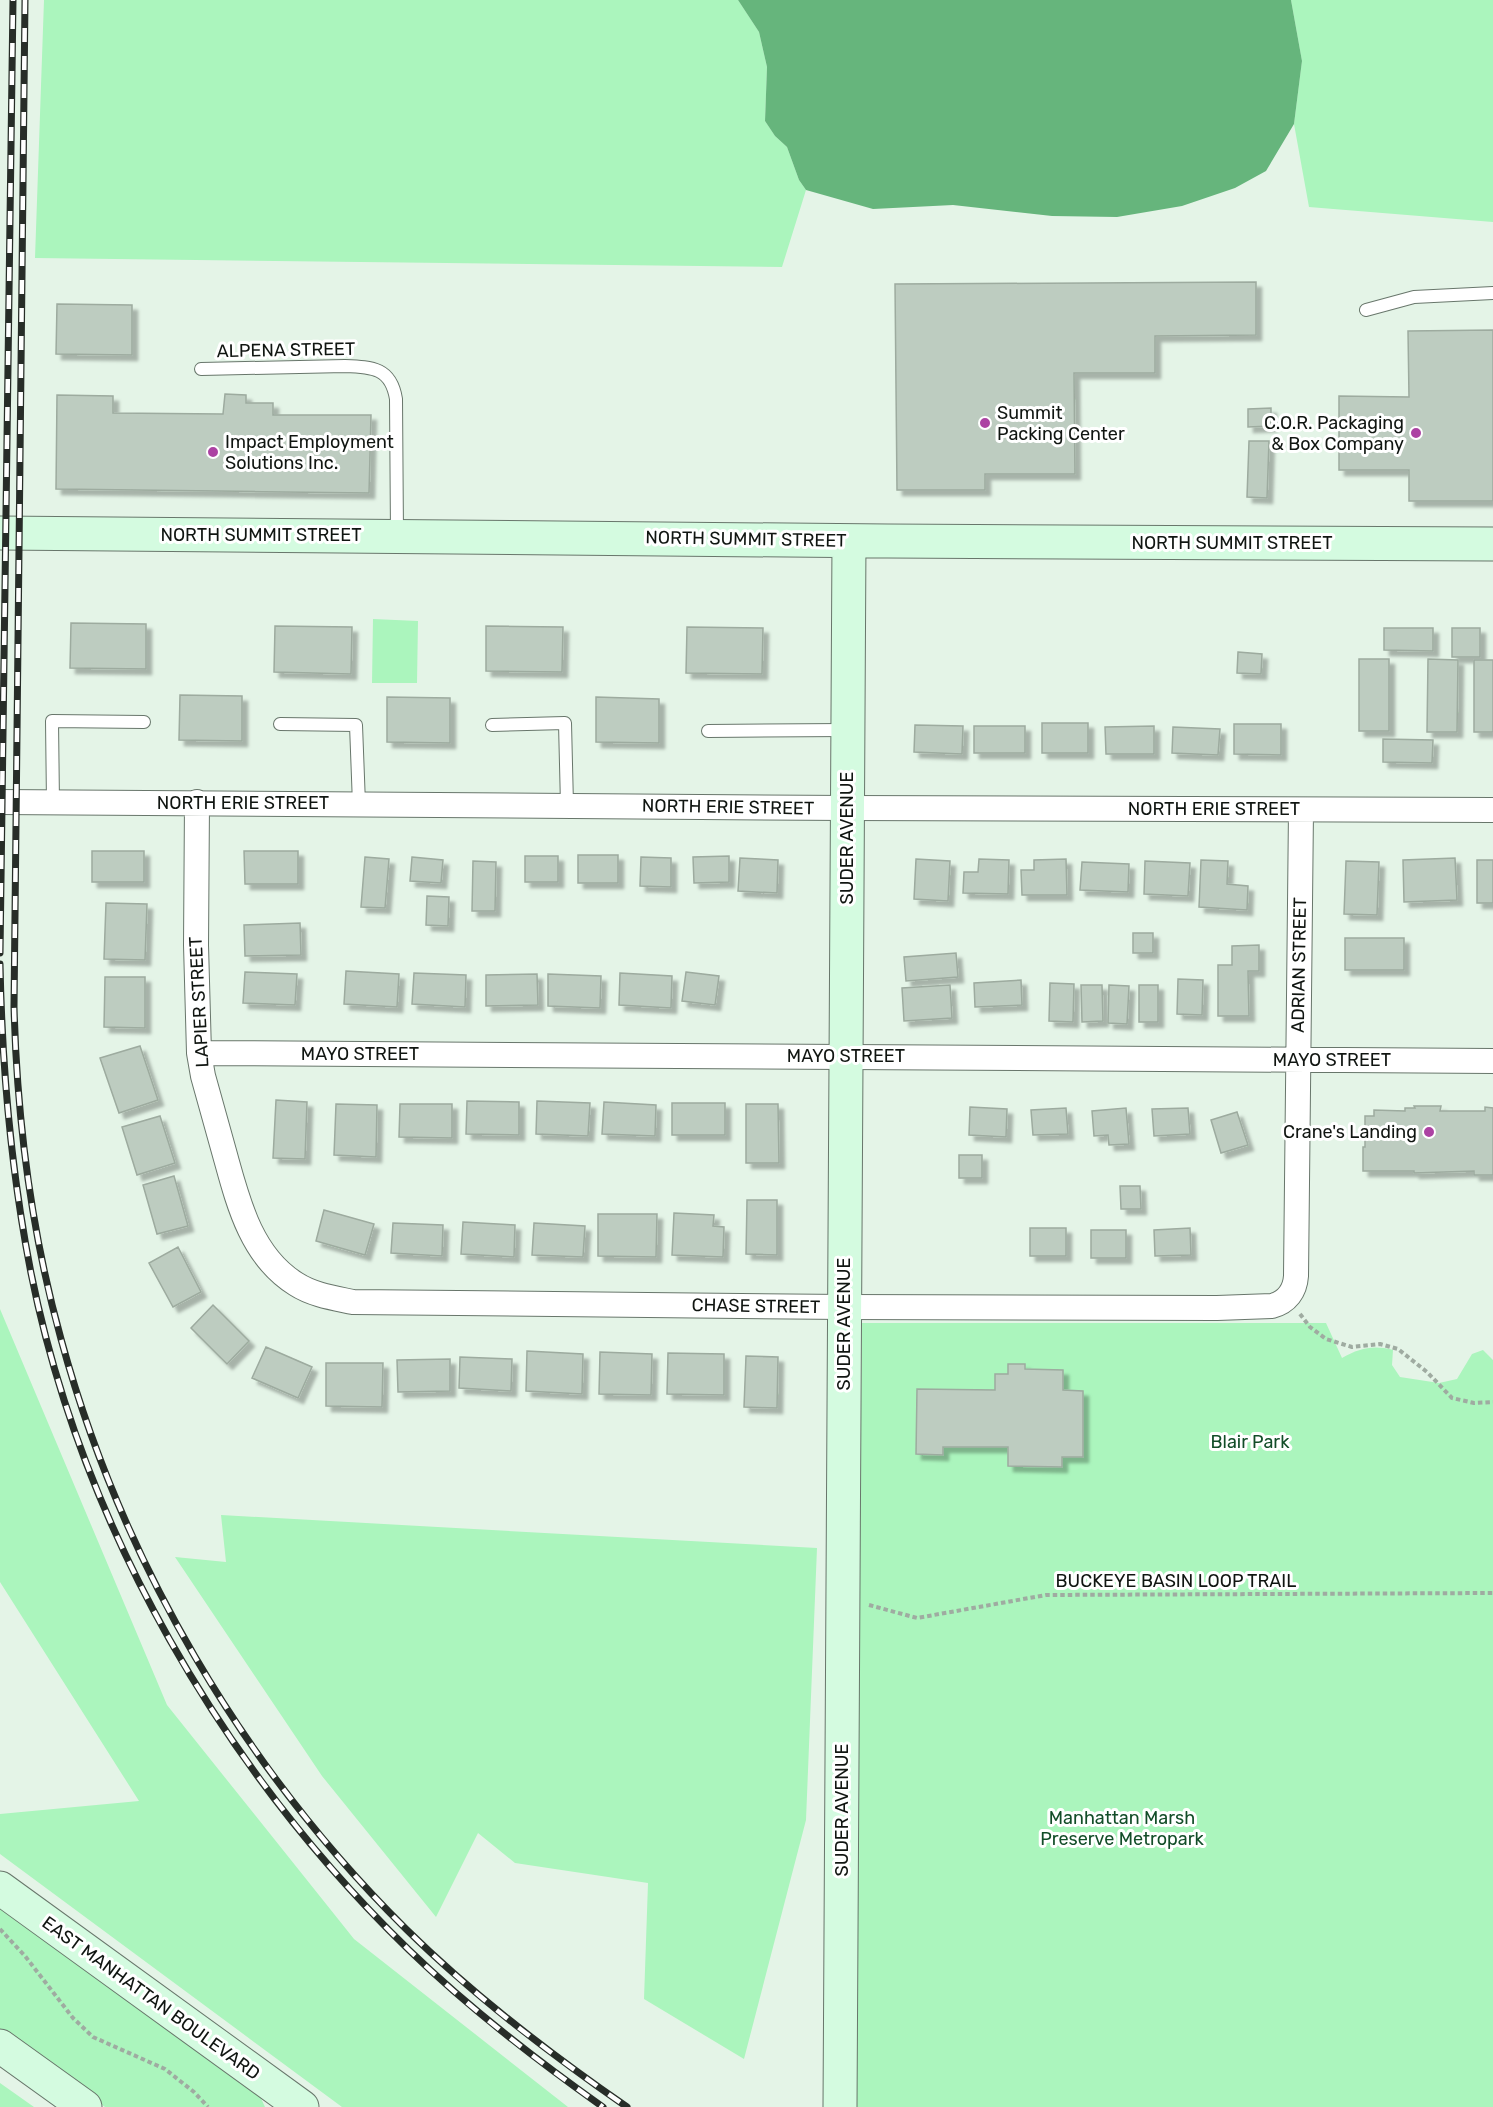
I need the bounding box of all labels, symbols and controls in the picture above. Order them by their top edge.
street label: ALPENA STREET [216,338,356,362]
place label: Summit Packing Center [997,402,1125,445]
place label: C.O.R. Packaging & Box Company [1264,412,1404,455]
marker: Summit Packing Center [978,416,992,430]
marker: C.O.R. Packaging & Box Company [1409,426,1423,440]
place label: Impact Employment Solutions Inc. [225,431,394,474]
marker: Impact Employment Solutions Inc. [206,445,220,459]
street label: NORTH SUMMIT STREET [160,524,362,546]
street label: NORTH SUMMIT STREET [645,526,847,552]
street label: NORTH SUMMIT STREET [1131,532,1333,554]
street label: SUDER AVENUE [836,772,858,904]
street label: NORTH ERIE STREET [157,792,329,814]
street label: NORTH ERIE STREET [642,794,814,820]
street label: NORTH ERIE STREET [1128,798,1300,820]
street label: ADRIAN STREET [1287,897,1311,1033]
street label: LAPIER STREET [185,936,213,1068]
street label: MAYO STREET [301,1043,419,1065]
street label: MAYO STREET [787,1045,905,1067]
street label: MAYO STREET [1273,1049,1391,1071]
place label: Crane's Landing [1283,1121,1417,1143]
marker: Crane's Landing [1422,1125,1436,1139]
street label: SUDER AVENUE [833,1258,855,1390]
street label: CHASE STREET [691,1294,821,1318]
park label: Blair Park [1211,1431,1290,1453]
street label: BUCKEYE BASIN LOOP TRAIL [1056,1570,1296,1592]
street label: SUDER AVENUE [831,1744,853,1876]
park label: Manhattan Marsh Preserve Metropark [1040,1807,1205,1850]
street label: EAST MANHATTAN BOULEVARD [38,1911,264,2085]

